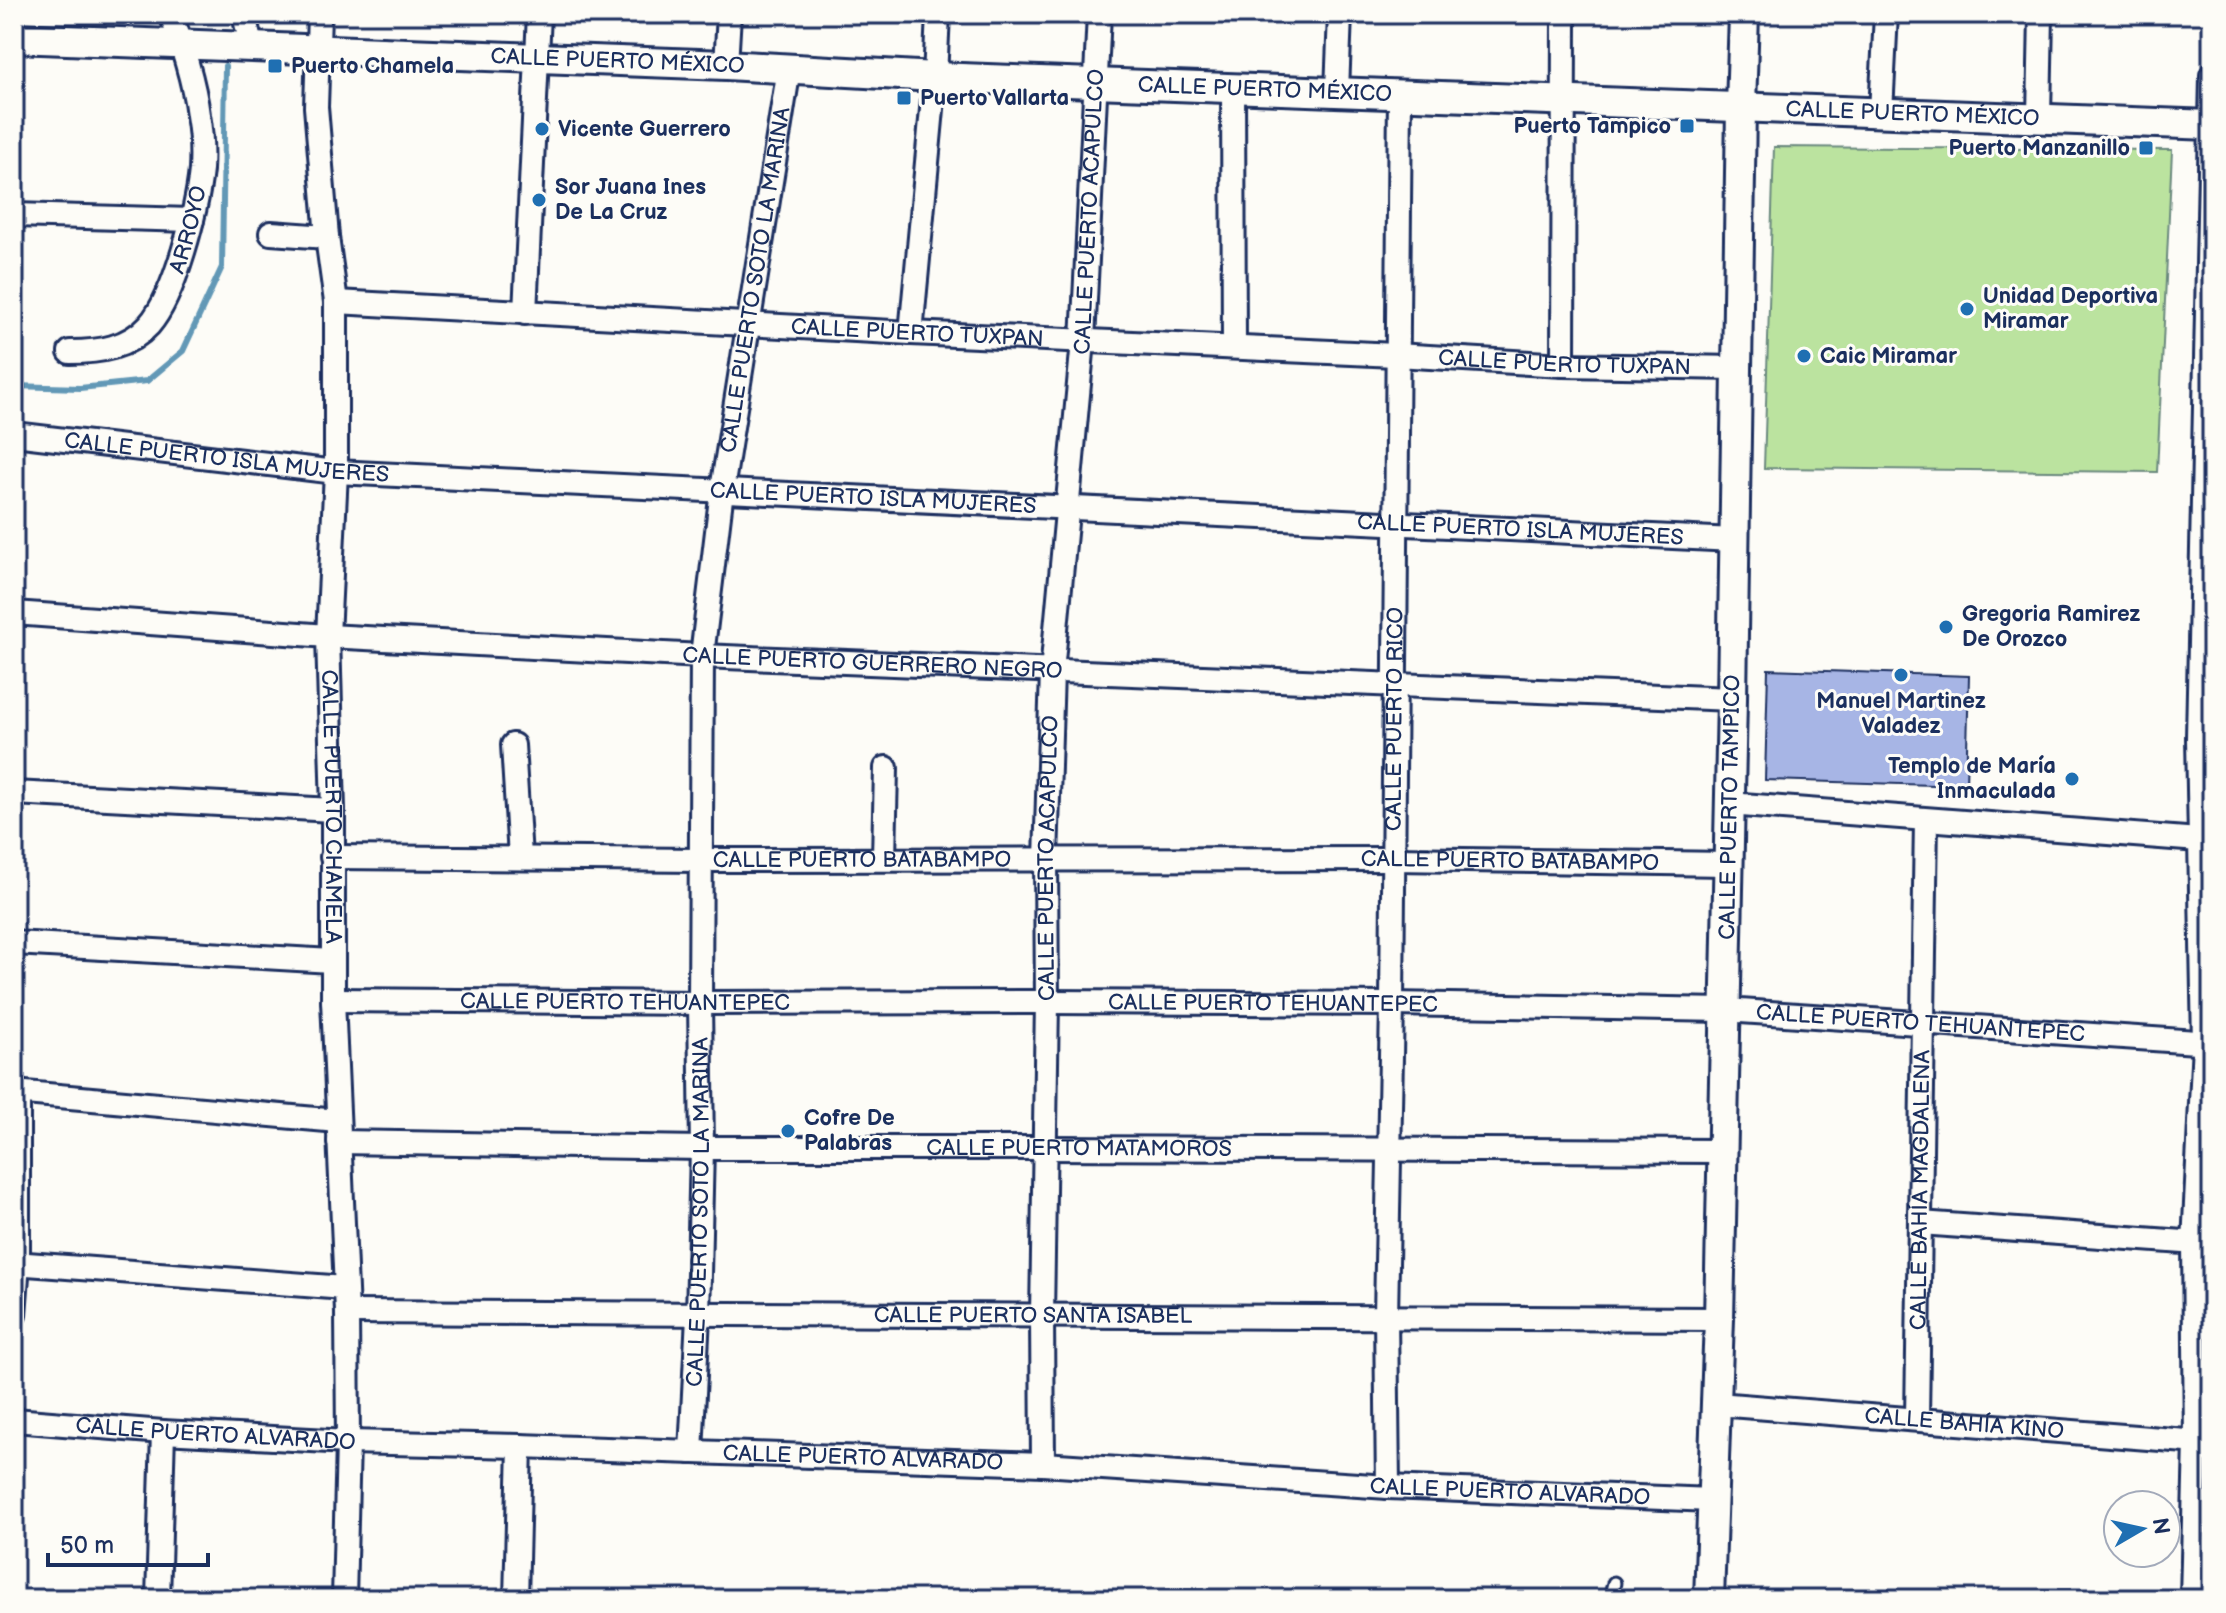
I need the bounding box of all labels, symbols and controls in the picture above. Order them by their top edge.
street label: CALLE PUERTO MÉXICO [490,43,745,80]
place label: Puerto Chamela [291,53,454,80]
marker: Puerto Chamela [266,57,284,75]
street label: CALLE PUERTO ACAPULCO [1068,68,1110,356]
street label: CALLE PUERTO MÉXICO [1137,71,1392,108]
place label: Puerto Vallarta [920,85,1069,112]
marker: Puerto Vallarta [895,89,913,107]
street label: CALLE PUERTO MÉXICO [1785,95,2040,132]
street label: CALLE PUERTO SOTO LA MARINA [715,105,796,455]
place label: Puerto Tampico [1514,113,1671,140]
place label: Vicente Guerrero [558,116,731,143]
marker: Puerto Tampico [1678,117,1696,135]
marker: Vicente Guerrero [533,120,551,138]
place label: Puerto Manzanillo [1949,135,2130,162]
marker: Puerto Manzanillo [2137,139,2155,157]
place label: Sor Juana Ines De La Cruz [555,174,706,226]
street label: ARROYO [163,184,212,277]
marker: Sor Juana Ines De La Cruz [530,191,548,209]
place label: Unidad Deportiva Miramar [1983,283,2158,335]
marker: Unidad Deportiva Miramar [1958,300,1976,318]
street label: CALLE PUERTO TUXPAN [790,313,1044,352]
place label: Caic Miramar [1820,343,1957,370]
street label: CALLE PUERTO TUXPAN [1437,344,1691,381]
marker: Caic Miramar [1795,347,1813,365]
street label: CALLE PUERTO ISLA MUJERES [63,427,390,488]
street label: CALLE PUERTO ISLA MUJERES [709,477,1037,520]
street label: CALLE PUERTO ISLA MUJERES [1357,508,1684,551]
place label: Gregoria Ramirez De Orozco [1962,601,2141,653]
street label: CALLE PUERTO RICO [1380,607,1409,831]
marker: Gregoria Ramirez De Orozco [1937,618,1955,636]
street label: CALLE PUERTO GUERRERO NEGRO [682,641,1063,685]
marker: Manuel Martinez Valadez [1892,666,1910,684]
street label: CALLE PUERTO CHAMELA [315,669,347,944]
street label: CALLE PUERTO TAMPICO [1713,674,1746,940]
place label: Manuel Martinez Valadez [1816,688,1986,740]
street label: CALLE PUERTO ACAPULCO [1032,715,1064,1001]
place label: Templo de María Inmaculada [1888,753,2056,805]
marker: Templo de María Inmaculada [2063,770,2081,788]
street label: CALLE PUERTO BATABAMPO [1361,845,1659,876]
street label: CALLE PUERTO BATABAMPO [713,846,1011,873]
street label: CALLE PUERTO TEHUANTEPEC [460,988,790,1017]
street label: CALLE PUERTO TEHUANTEPEC [1108,989,1438,1018]
street label: CALLE PUERTO TEHUANTEPEC [1755,999,2086,1048]
street label: CALLE PUERTO SOTO LA MARINA [681,1037,716,1388]
street label: CALLE BAHÍA MAGDALENA [1905,1049,1936,1330]
place label: Cofre De Palabras [804,1105,895,1157]
marker: Cofre De Palabras [779,1122,797,1140]
street label: CALLE PUERTO MATAMOROS [926,1135,1232,1162]
street label: CALLE PUERTO SANTA ISABEL [874,1302,1193,1329]
street label: CALLE BAHÍA KINO [1863,1402,2065,1445]
street label: CALLE PUERTO ALVARADO [74,1411,356,1456]
street label: CALLE PUERTO ALVARADO [722,1439,1004,1476]
street label: CALLE PUERTO ALVARADO [1369,1472,1651,1511]
north arrow [2102,1489,2182,1569]
text: N [2146,1516,2175,1536]
scale bar [48,1517,208,1567]
text: 50 m [60,1531,114,1560]

